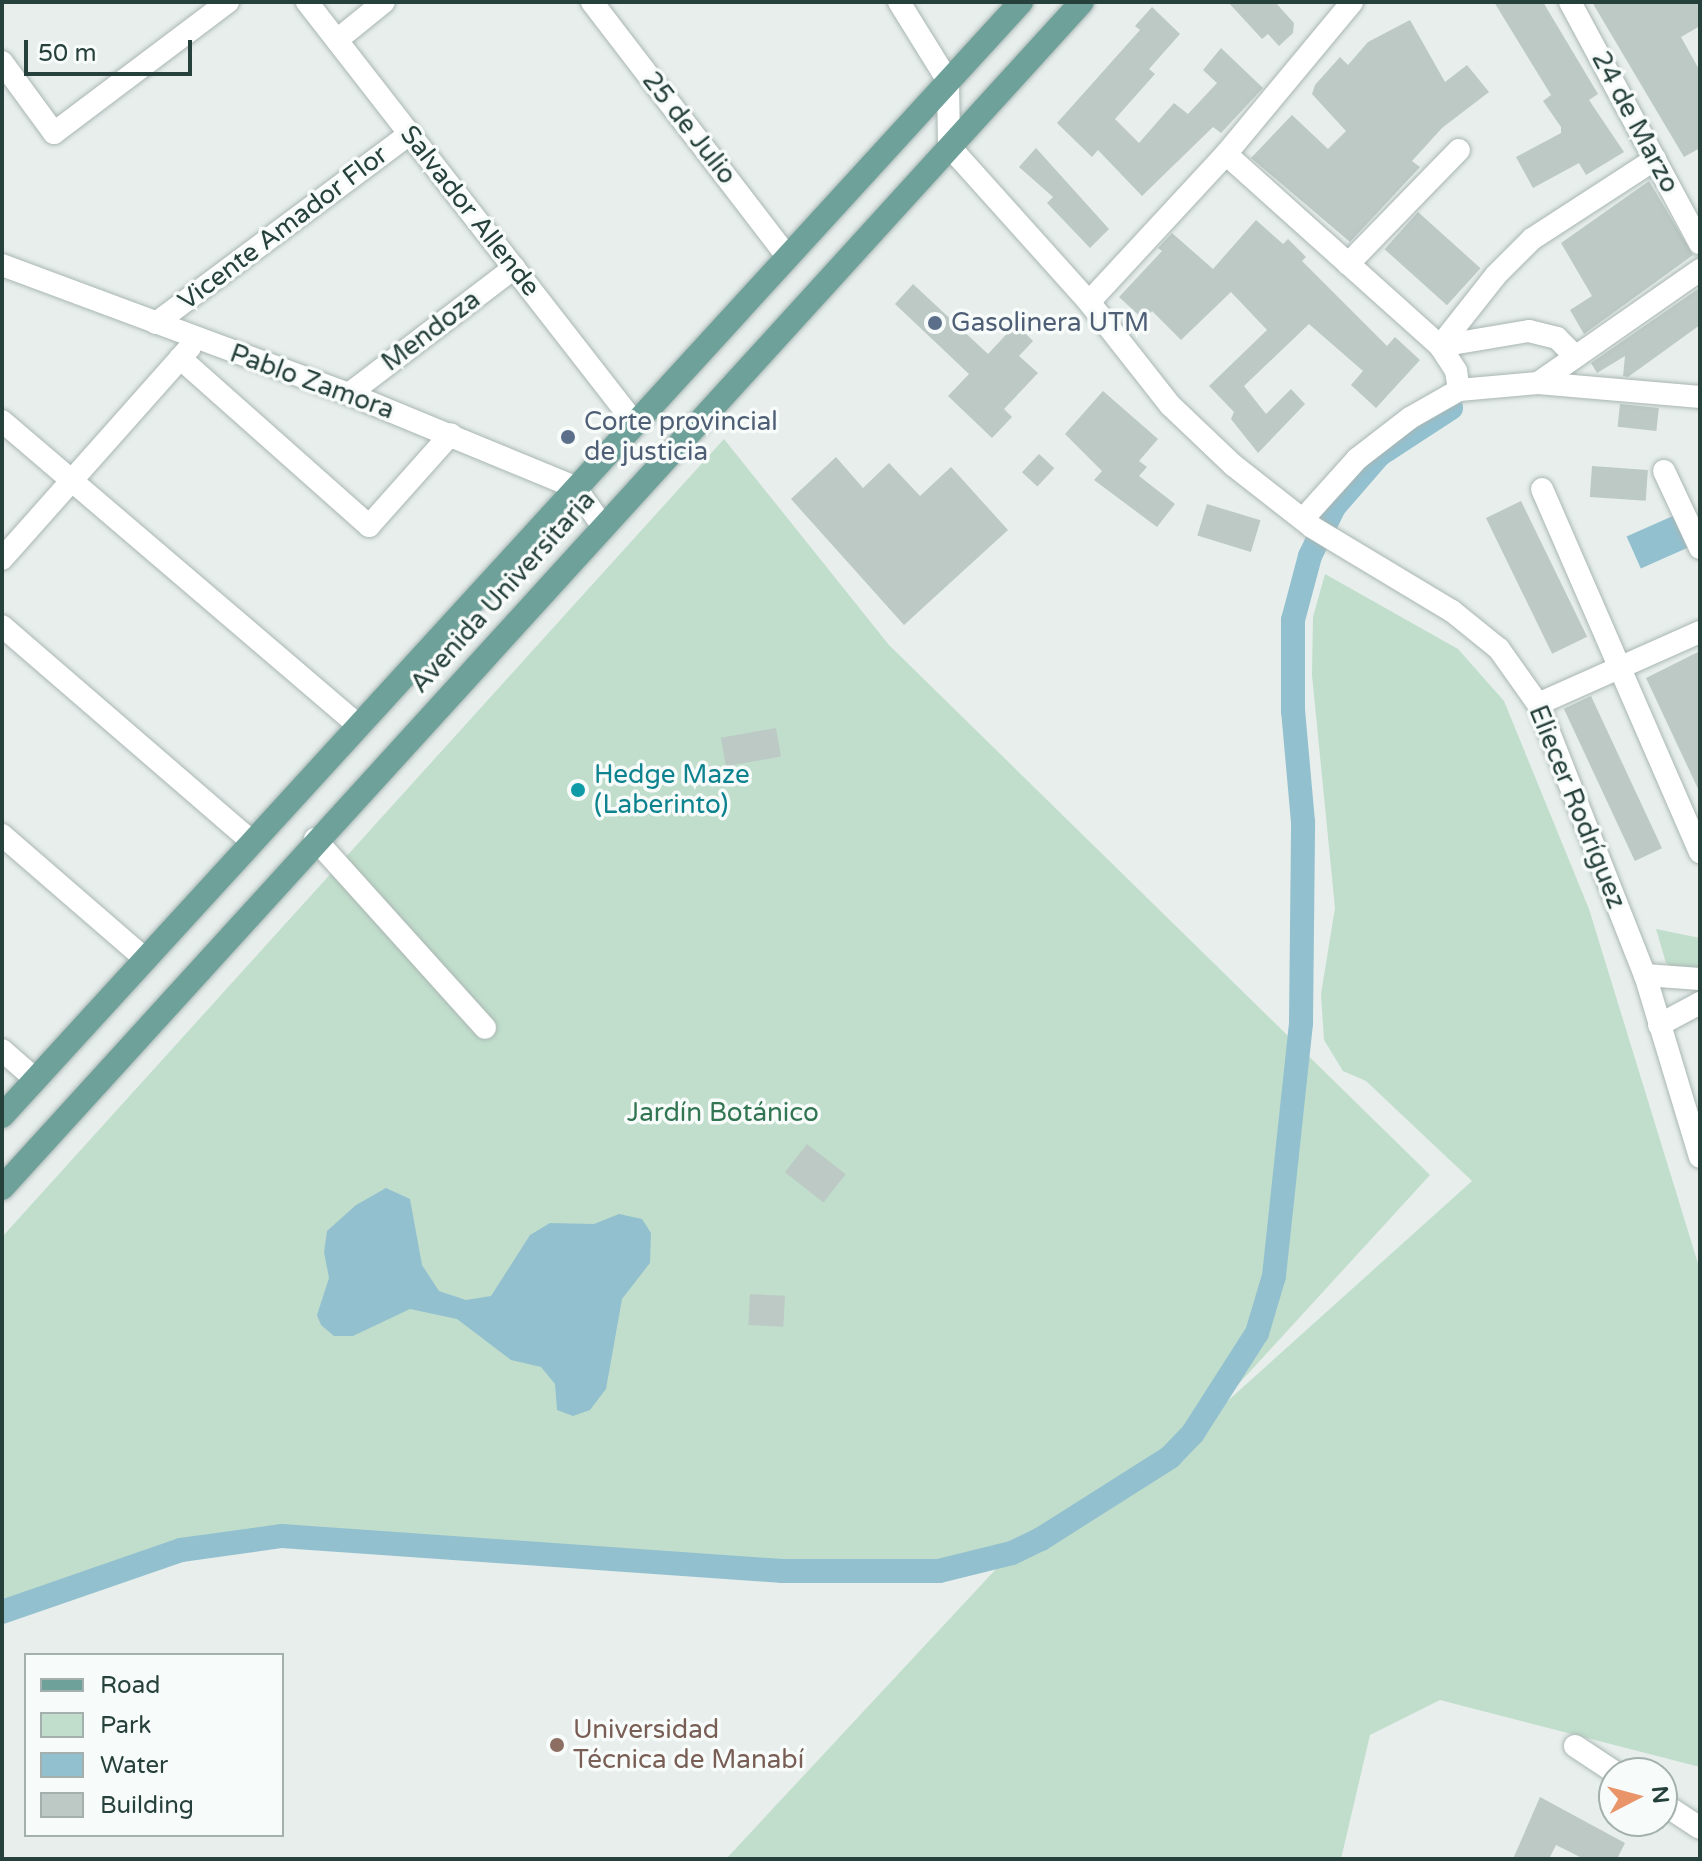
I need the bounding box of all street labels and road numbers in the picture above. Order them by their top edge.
street label: 24 de Marzo [1585,46,1685,198]
street label: 25 de Julio [635,66,743,190]
street label: Salvador Allende [394,119,546,303]
street label: Vicente Amador Flor [172,139,394,317]
street label: Mendoza [376,284,486,378]
street label: Pablo Zamora [226,338,398,426]
street label: Avenida Universitaria [404,484,602,700]
street label: Eliecer Rodríguez [1522,701,1632,913]

